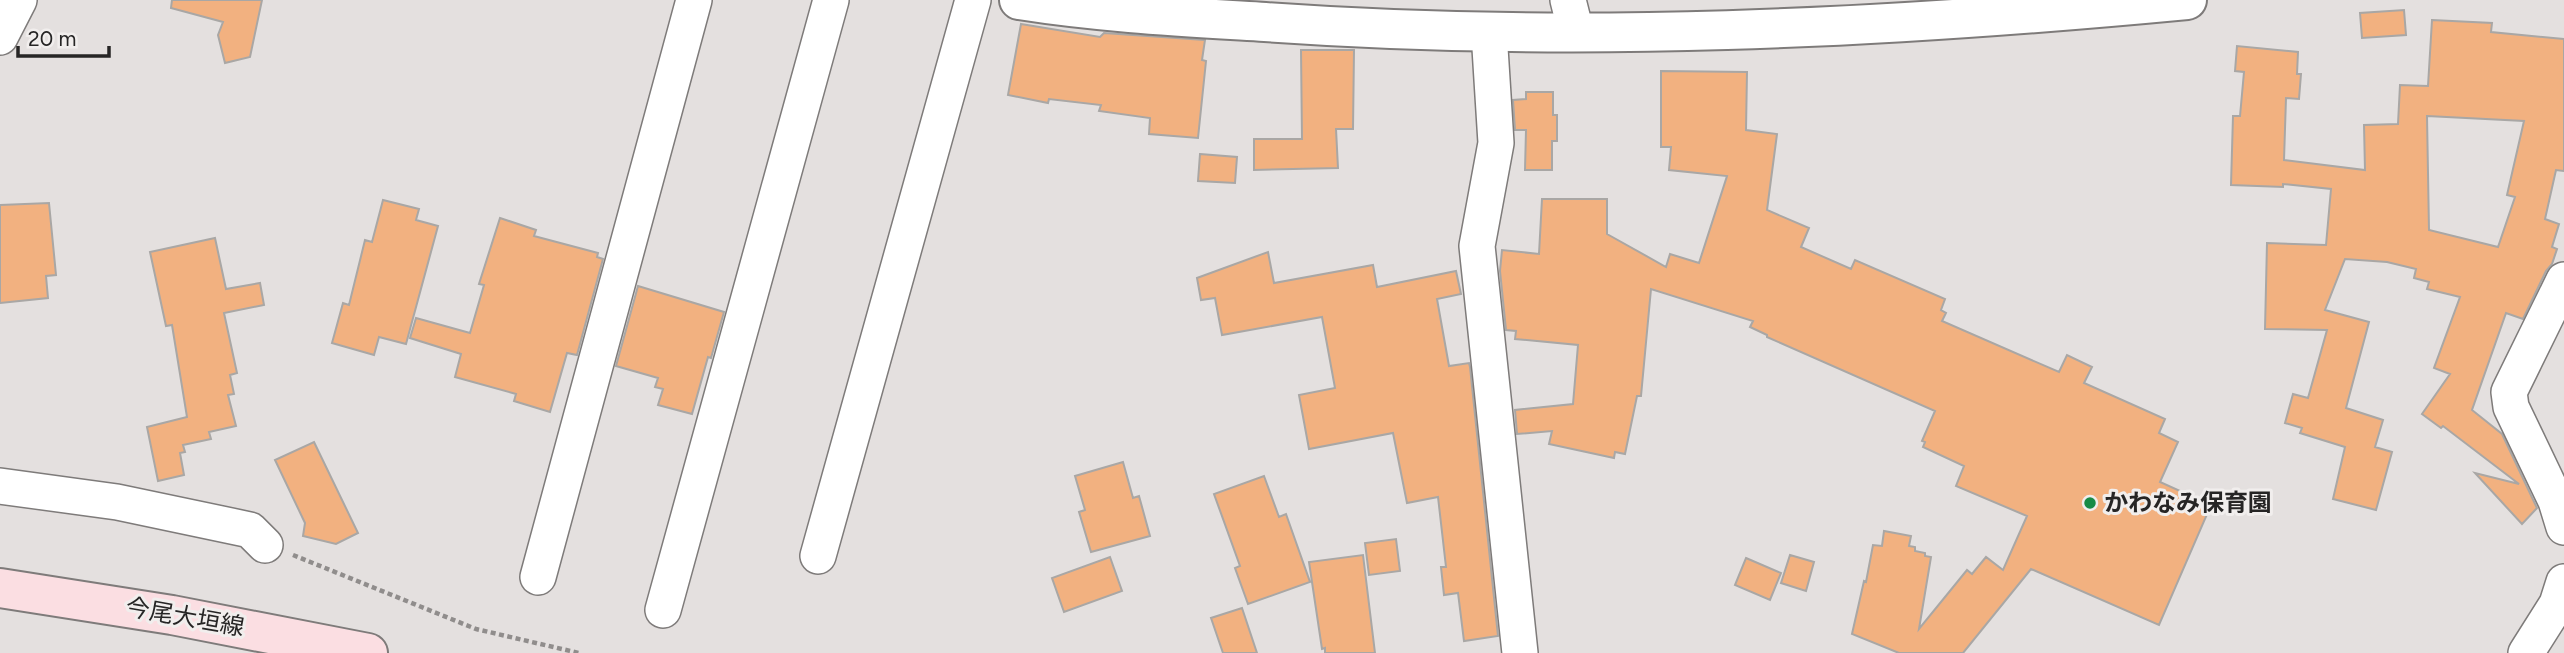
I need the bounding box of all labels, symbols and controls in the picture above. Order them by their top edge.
scale bar [18,14,108,58]
text: 20 m [28,26,76,51]
place label: かわなみ保育園 [2104,488,2272,517]
marker: かわなみ保育園 [2082,495,2098,511]
street label: 今尾大垣線 [123,592,247,641]

